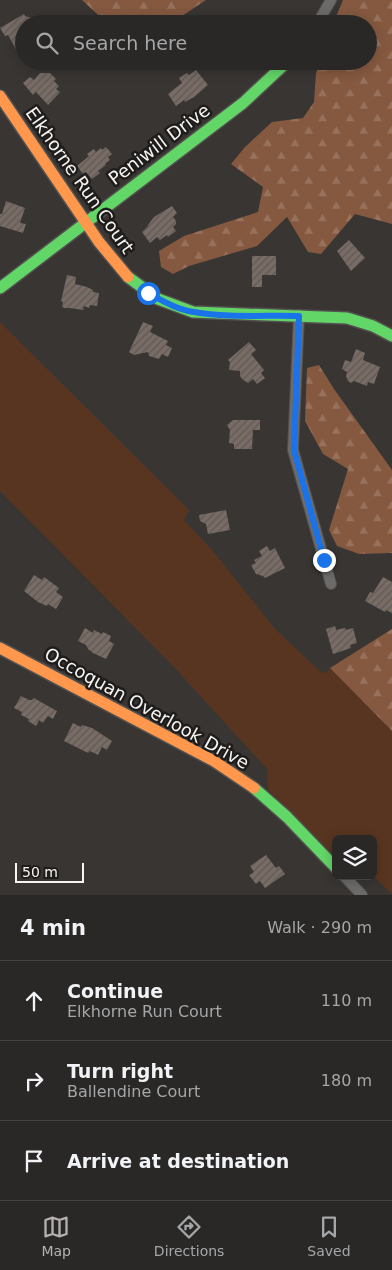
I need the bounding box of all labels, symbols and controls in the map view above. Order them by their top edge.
search box [15,15,377,70]
icon: search [33,29,61,57]
text: Search here [73,32,187,54]
street label: Peniwill Drive [104,99,214,189]
street label: Elkhorne Run Court [21,103,139,257]
route start [137,282,160,305]
route end [313,549,336,572]
street label: Occoquan Overlook Drive [41,643,253,773]
map controls [332,835,377,880]
button: layers [332,835,377,880]
scale bar [15,860,84,883]
text: 50 m [22,864,58,880]
text: 4 min [20,916,86,940]
text: Walk · 290 m [267,918,372,937]
text: Continue [67,980,163,1002]
icon: ahead [20,987,48,1015]
text: 110 m [321,991,372,1010]
text: Elkhorne Run Court [67,1002,222,1021]
text: Turn right [67,1060,173,1082]
icon: right [20,1067,48,1095]
text: 180 m [321,1071,372,1090]
text: Ballendine Court [67,1082,200,1101]
icon: arrive [20,1147,48,1175]
text: Arrive at destination [67,1150,289,1172]
tab: Map [41,1213,71,1259]
tab: Directions [154,1213,224,1259]
tab: Saved [307,1213,351,1259]

